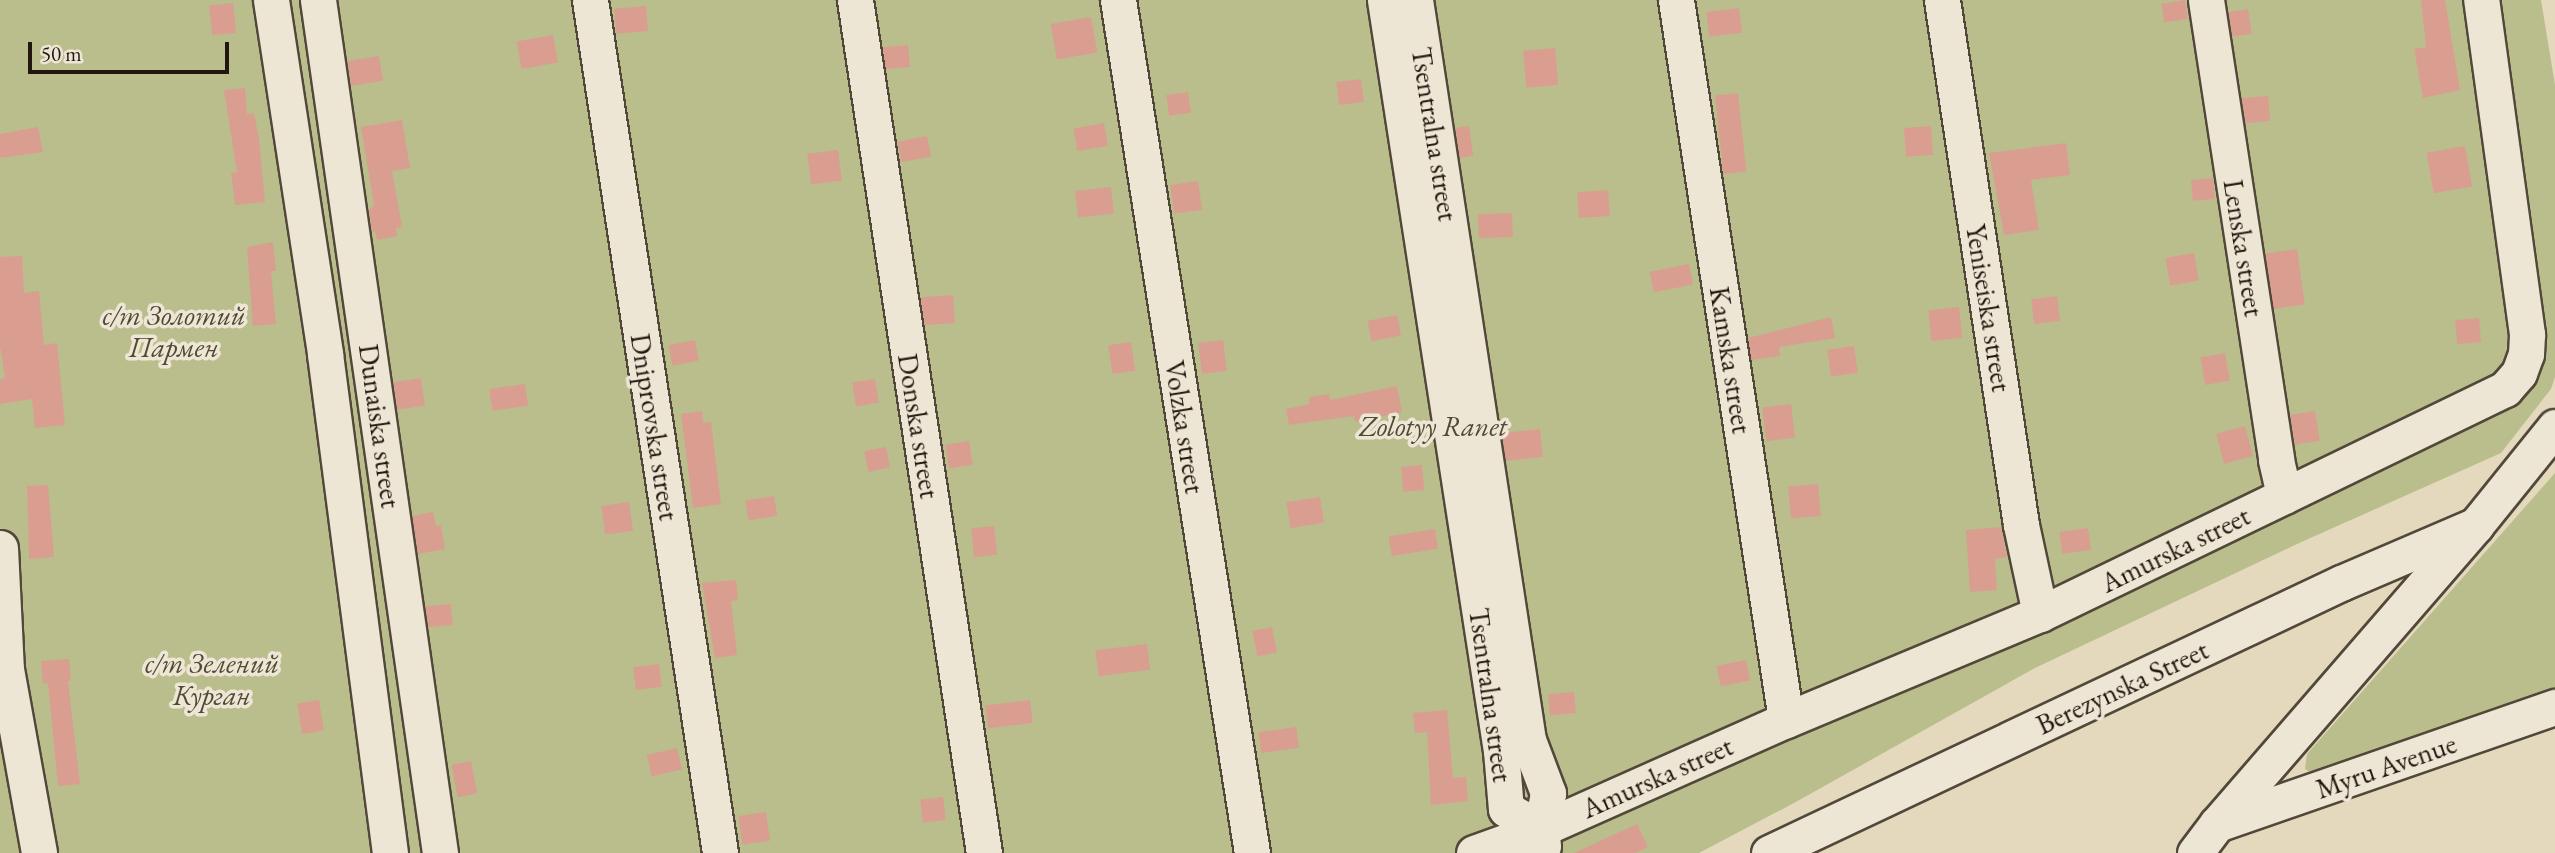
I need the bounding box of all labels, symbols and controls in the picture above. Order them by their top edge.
scale bar [32,28,233,72]
text: 50 m [41,40,82,67]
street label: Tsentralna street [1405,45,1465,223]
street label: Lenska street [2217,177,2271,319]
street label: Yeniseiska street [1959,222,2019,394]
street label: Kamska street [1703,284,1759,436]
park label: с/т Золотий Пармен [103,298,245,364]
street label: Dniprovska street [624,331,686,523]
street label: Dunaiska street [352,342,408,510]
street label: Donska street [891,351,947,501]
street label: Volzka street [1158,358,1212,496]
park label: Zolotyy Ranet [1359,409,1507,443]
street label: Amurska street [2095,498,2255,600]
street label: Tsentralna street [1462,606,1520,784]
street label: Berezynska Street [2031,633,2213,741]
park label: с/т Зелений Курган [145,646,279,712]
street label: Myru Avenue [2311,726,2461,806]
street label: Amurska street [1576,729,1738,825]

